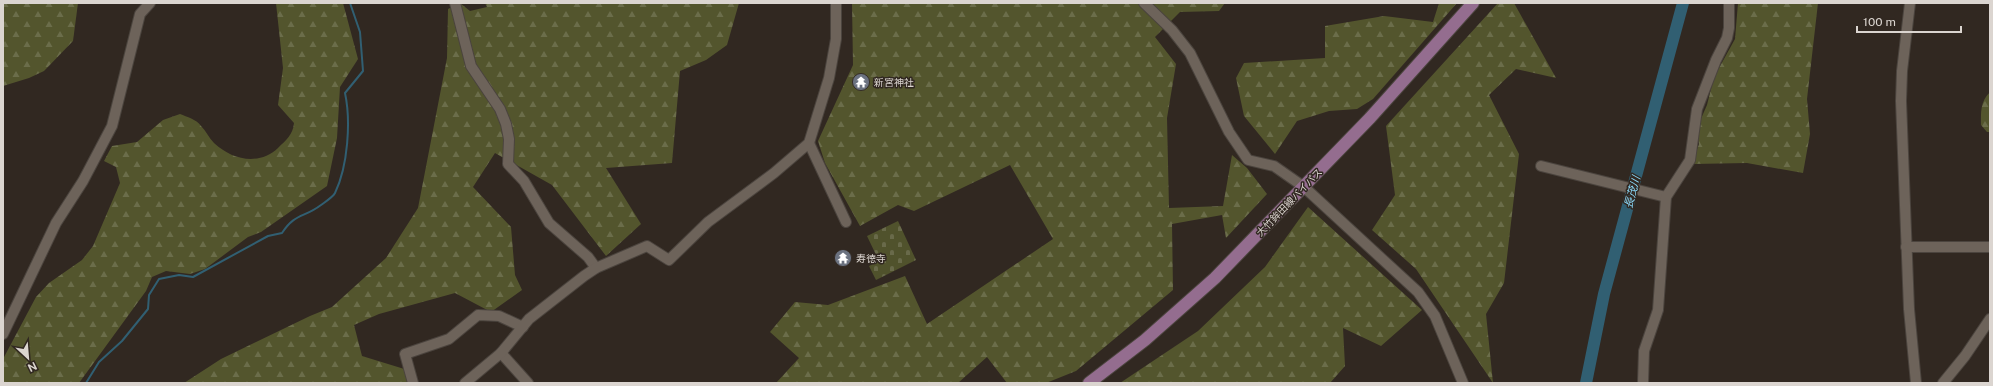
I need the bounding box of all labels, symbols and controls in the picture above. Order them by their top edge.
scale bar [1857,8,1961,34]
text: 100 m [1863,15,1896,29]
temple icon: 新宮神社 [851,72,871,92]
place label: 新宮神社 [874,76,914,88]
street label: 大竹鉾田線バイパス [1253,166,1325,238]
water label: 長茂川 [1622,174,1642,209]
temple icon: 寿徳寺 [833,248,853,268]
place label: 寿徳寺 [856,252,886,264]
north arrow [8,338,48,378]
text: N [26,360,39,374]

